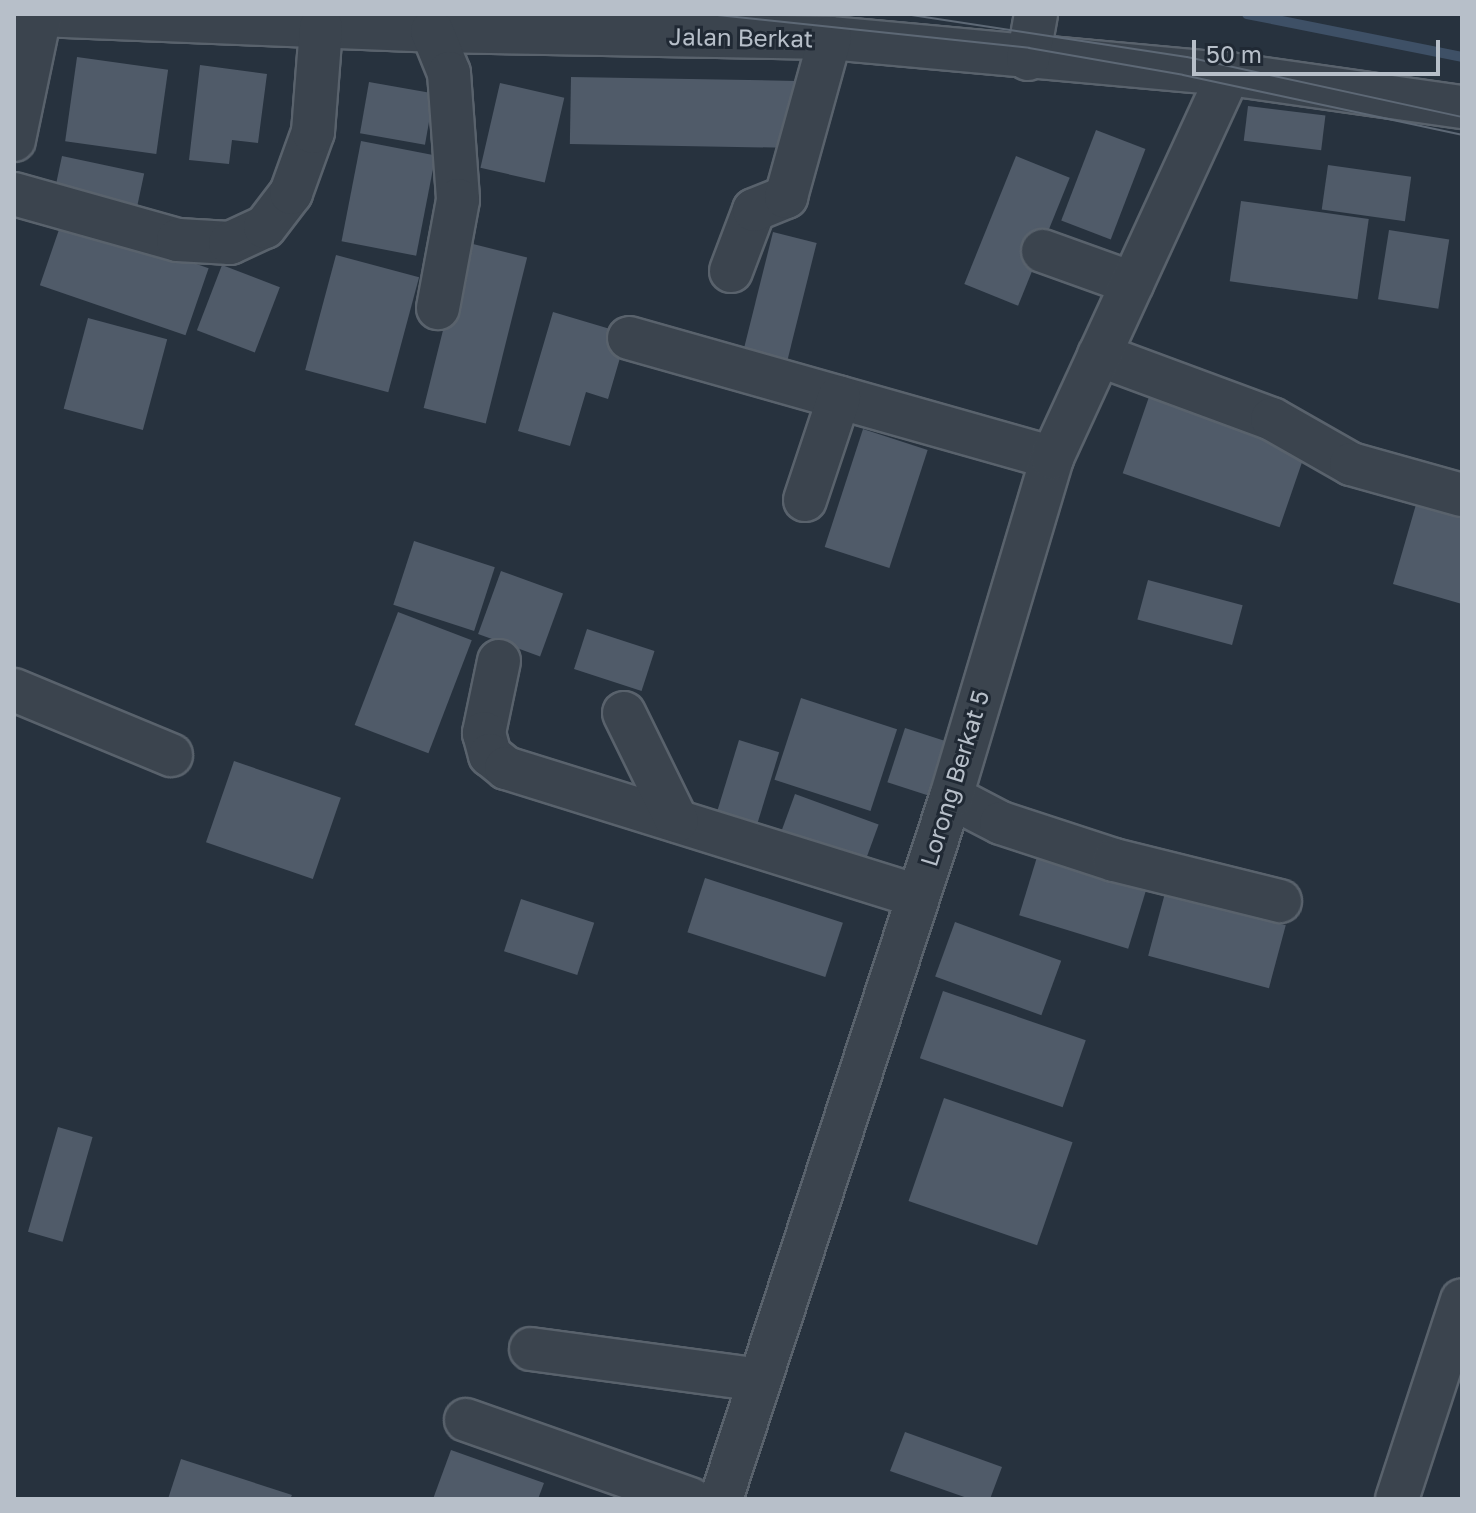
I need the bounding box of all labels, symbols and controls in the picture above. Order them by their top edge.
street label: Jalan Berkat [669,21,813,53]
scale bar [1196,24,1444,74]
text: 50 m [1206,39,1262,68]
street label: Lorong Berkat 5 [914,687,994,869]

